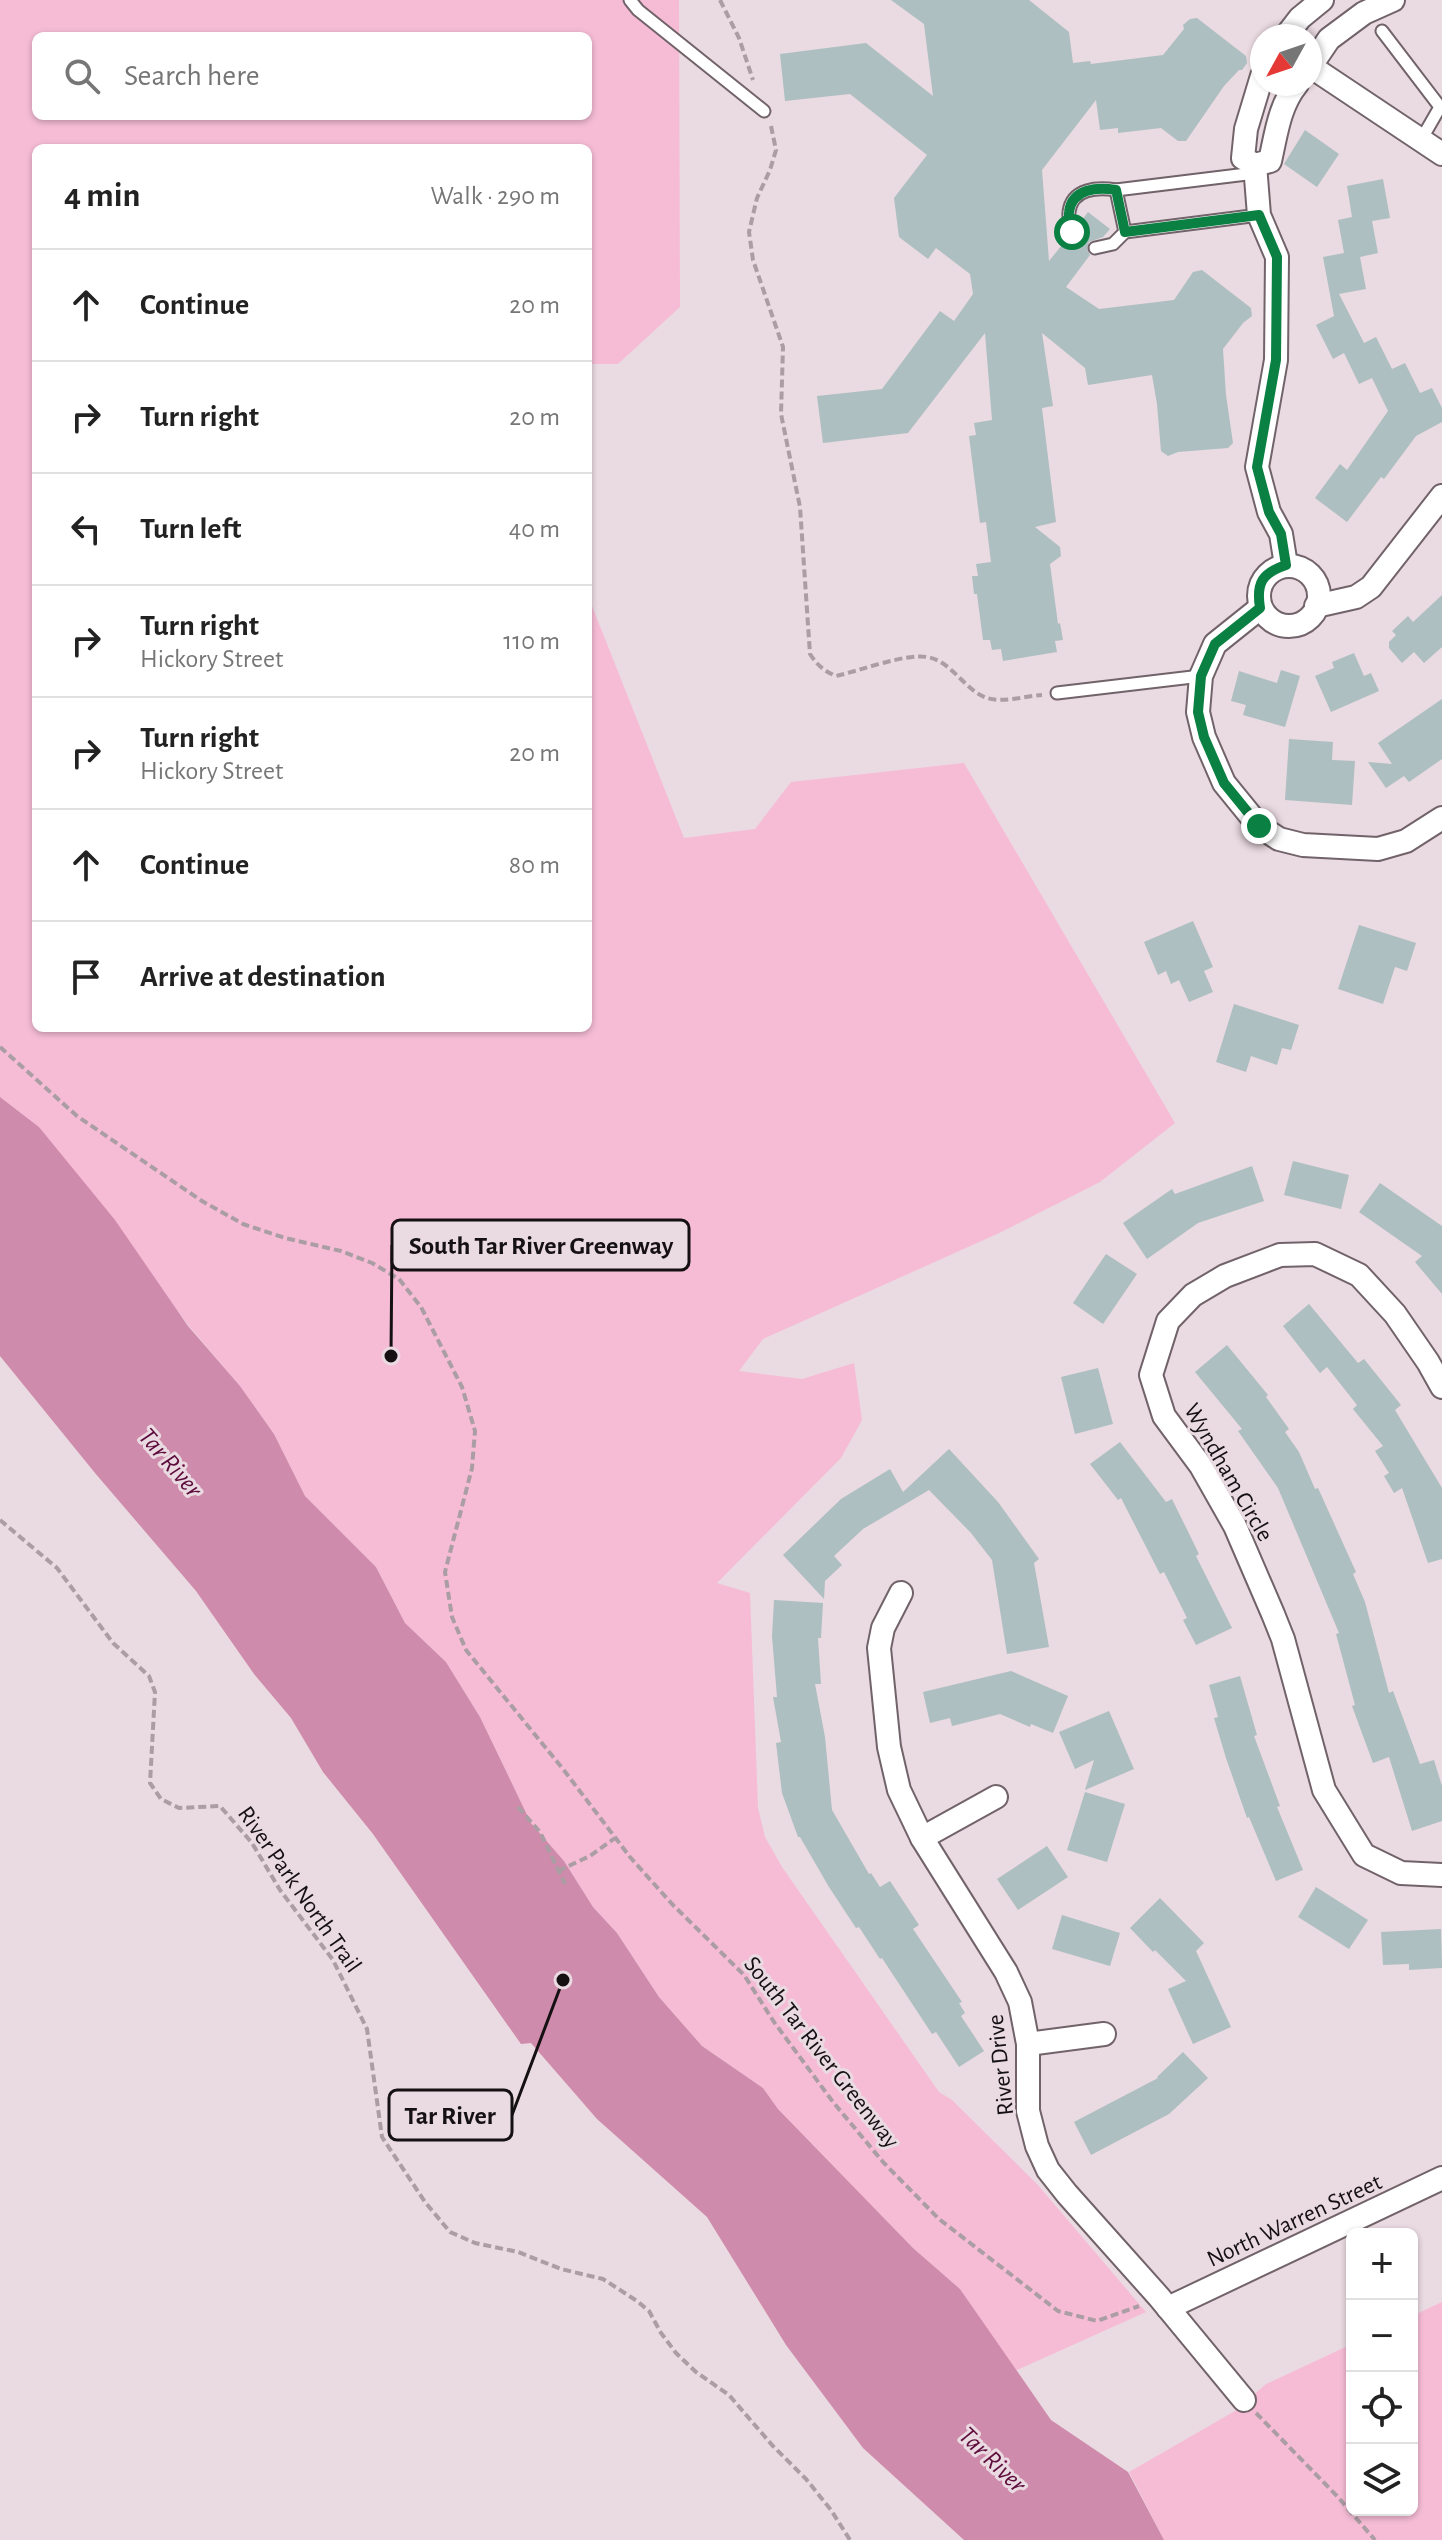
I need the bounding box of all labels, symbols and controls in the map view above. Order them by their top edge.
north arrow [1250,24,1322,96]
search box [32,32,592,120]
icon: search [60,54,104,98]
text: Search here [124,61,260,91]
text: 4 min [64,179,141,213]
text: Walk · 290 m [430,183,560,209]
route start [1054,214,1090,250]
icon: ahead [64,283,108,327]
text: Continue [140,290,249,320]
text: 20 m [509,292,560,318]
icon: right [64,395,108,439]
text: Turn right [140,402,259,432]
text: 20 m [509,404,560,430]
icon: left [64,507,108,551]
text: Turn left [140,514,241,544]
text: 40 m [509,516,560,542]
text: Turn right [140,611,259,641]
icon: right [64,619,108,663]
text: 110 m [503,628,560,654]
text: Hickory Street [140,646,283,672]
text: Turn right [140,723,259,753]
icon: right [64,731,108,775]
text: 20 m [509,740,560,766]
text: Hickory Street [140,758,283,784]
route end [1241,808,1277,844]
icon: ahead [64,843,108,887]
text: Continue [140,850,249,880]
text: 80 m [509,852,560,878]
icon: arrive [64,955,108,999]
text: Arrive at destination [140,962,386,992]
callout: South Tar River Greenway [392,1220,689,1270]
text: South Tar River Greenway [409,1233,674,1259]
street label: Wyndham Circle [1179,1400,1277,1545]
water label: Tar River [134,1423,208,1503]
street label: River Park North Trail [233,1802,365,1977]
street label: South Tar River Greenway [739,1952,903,2153]
street label: River Drive [984,2013,1018,2117]
callout: Tar River [389,2090,512,2140]
text: Tar River [404,2103,496,2129]
street label: North Warren Street [1203,2170,1386,2272]
map controls [1346,2228,1418,2516]
button: + [1346,2228,1418,2300]
button: − [1346,2300,1418,2372]
button: locate [1346,2372,1418,2444]
water label: Tar River [954,2422,1032,2499]
button: layers [1346,2444,1418,2516]

